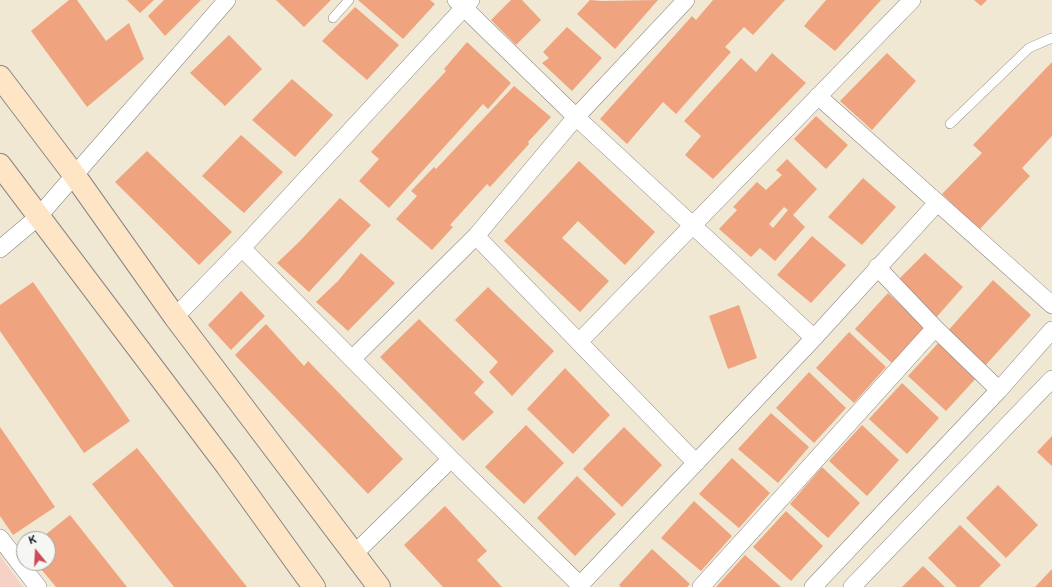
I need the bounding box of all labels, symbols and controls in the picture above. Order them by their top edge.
north arrow [16,531,56,571]
text: K [27,533,38,547]

